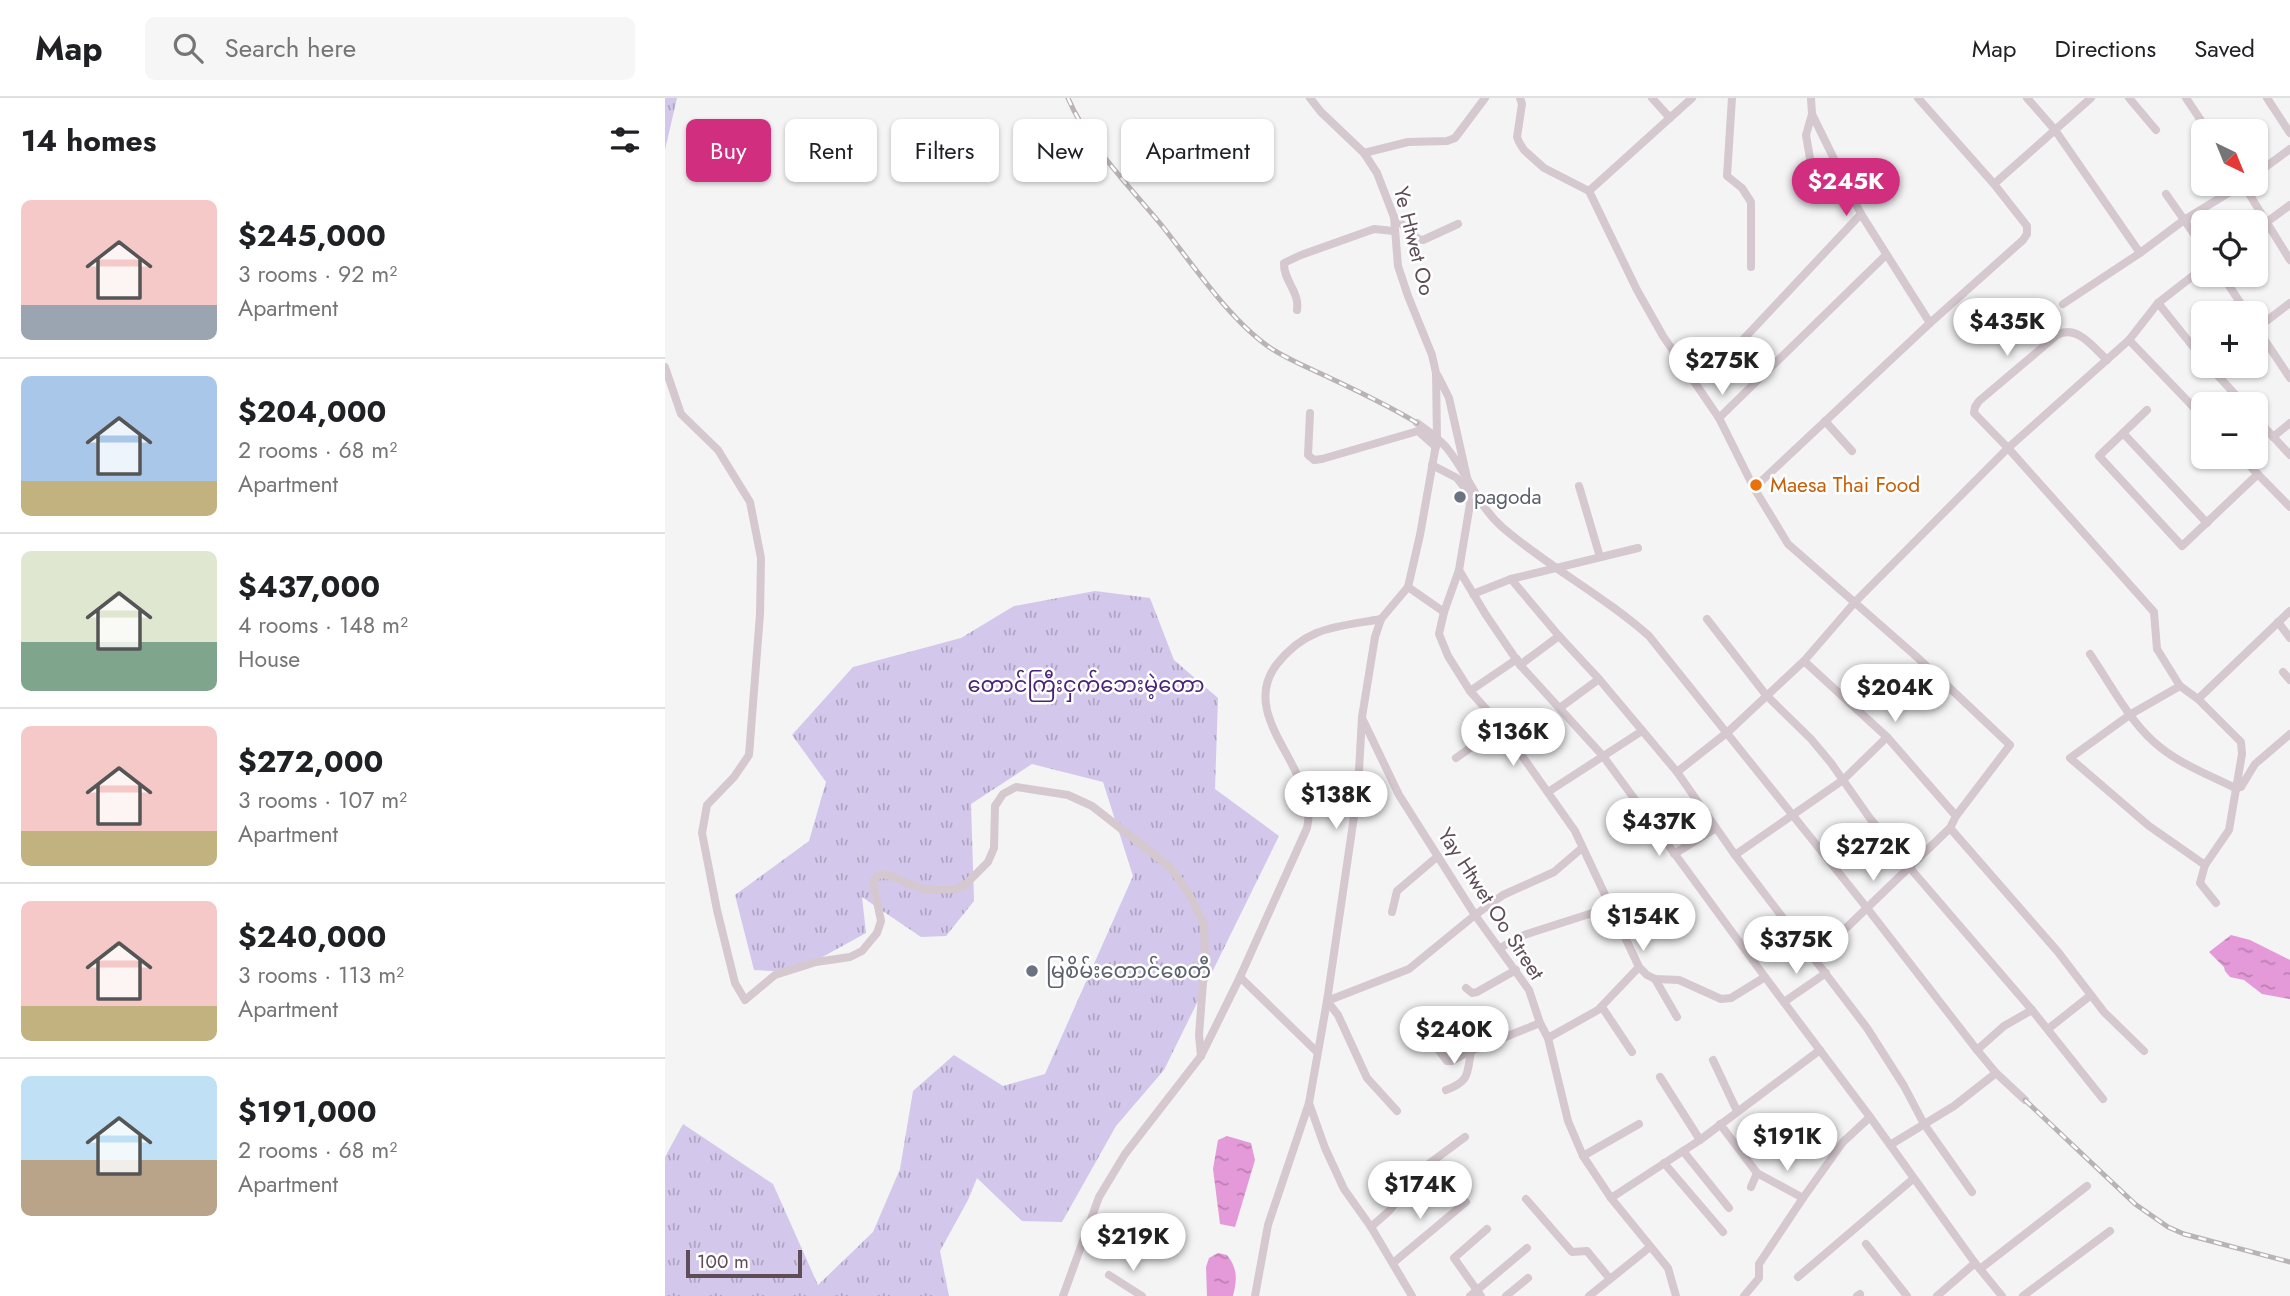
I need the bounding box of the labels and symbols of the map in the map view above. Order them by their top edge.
north arrow [2191,119,2268,196]
pin: $245K [1797,158,1895,218]
street label: Ye Htwet Oo [1386,184,1442,298]
pin: $435K [1958,299,2056,358]
pin: $275K [1673,338,1771,397]
place label: Maesa Thai Food [1770,470,1920,500]
marker: Maesa Thai Food [1748,477,1764,493]
place label: pagoda [1474,482,1542,512]
marker: pagoda [1452,489,1468,505]
pin: $204K [1846,664,1944,724]
park label: တောင်ကြီးငှက်ဘေးမဲ့တော [968,669,1204,702]
pin: $136K [1464,708,1562,768]
pin: $138K [1287,772,1385,831]
pin: $437K [1610,798,1708,858]
street label: Yay Htwet Oo Street [1431,822,1551,986]
pin: $272K [1824,824,1922,883]
pin: $154K [1594,894,1692,953]
pin: $375K [1747,916,1845,976]
place label: မြစိမ်းတောင်စေတီ [1046,955,1211,988]
marker: မြစိမ်းတောင်စေတီ [1024,963,1040,979]
pin: $240K [1405,1006,1503,1066]
pin: $191K [1738,1114,1836,1173]
pin: $174K [1371,1162,1469,1221]
pin: $219K [1084,1214,1182,1273]
scale bar [686,1247,801,1279]

